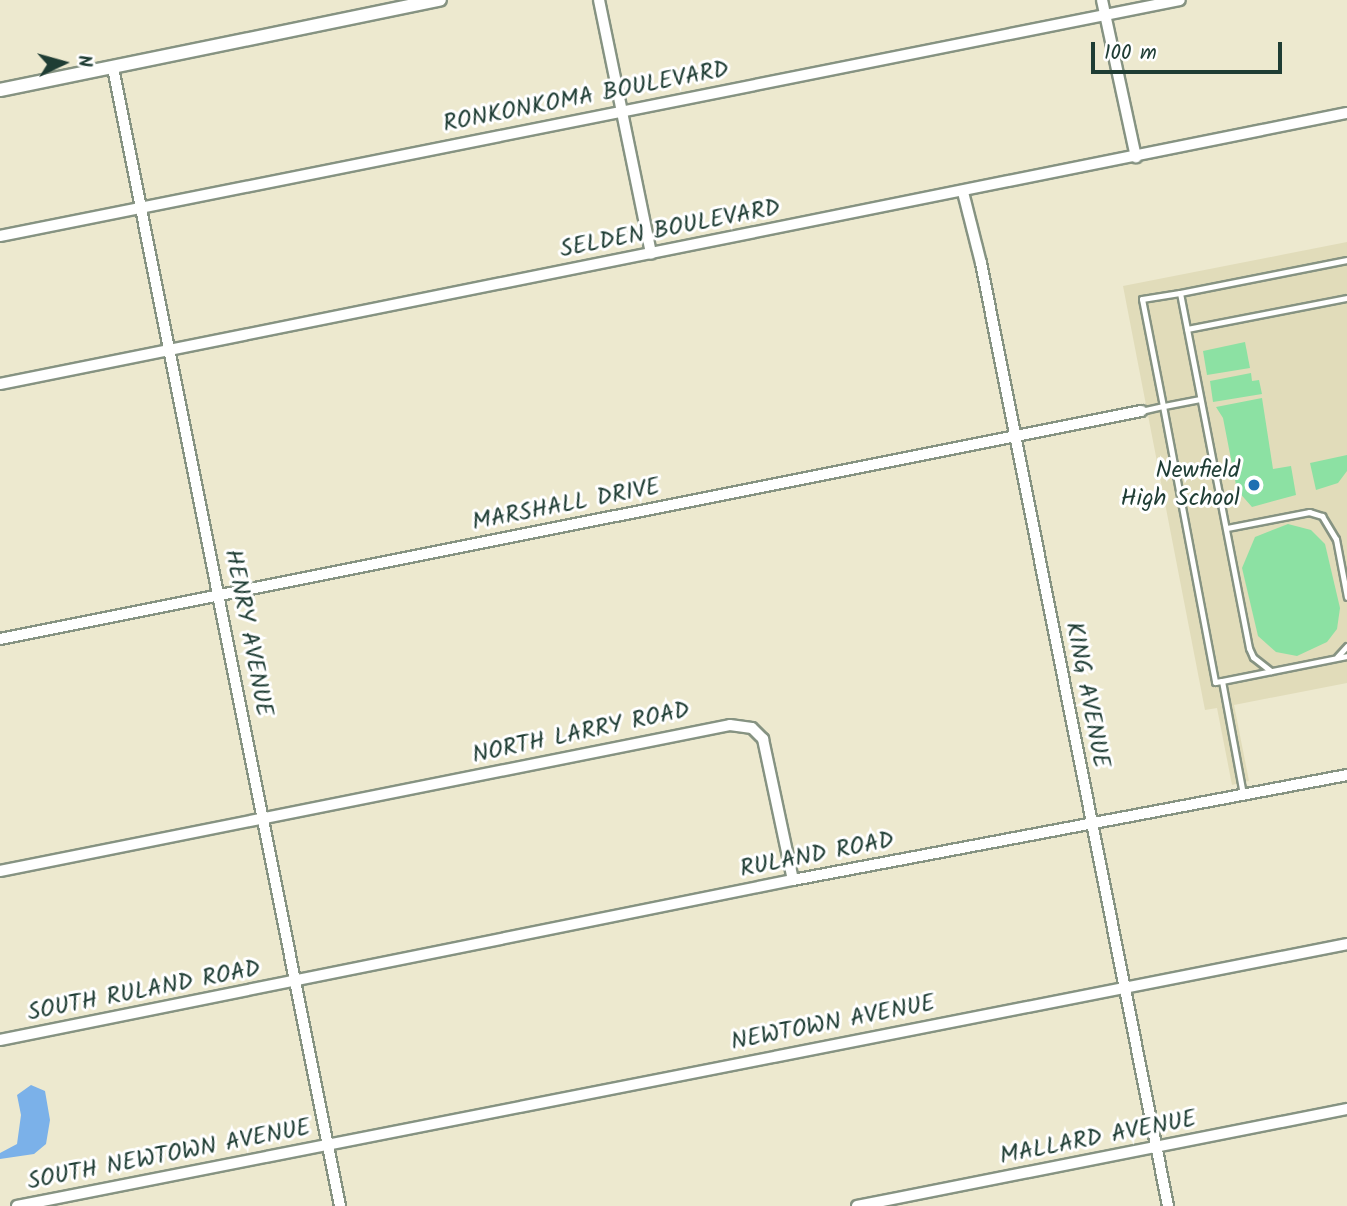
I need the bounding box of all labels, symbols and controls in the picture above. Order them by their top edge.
north arrow [28,28,98,98]
scale bar [1095,28,1286,72]
text: 100 m [1104,37,1157,70]
text: N [68,54,99,68]
street label: RONKONKOMA BOULEVARD [441,55,731,139]
street label: SELDEN BOULEVARD [557,194,783,264]
place label: Newfield High School [1120,457,1240,513]
street label: MARSHALL DRIVE [470,473,662,537]
marker: Newfield High School [1246,477,1262,493]
street label: HENRY AVENUE [218,547,278,719]
street label: KING AVENUE [1059,620,1115,770]
street label: NORTH LARRY ROAD [470,696,692,770]
street label: RULAND ROAD [738,826,896,884]
street label: SOUTH RULAND ROAD [25,954,263,1028]
street label: NEWTOWN AVENUE [729,989,937,1057]
street label: MALLARD AVENUE [997,1105,1199,1171]
street label: SOUTH NEWTOWN AVENUE [25,1113,313,1197]

